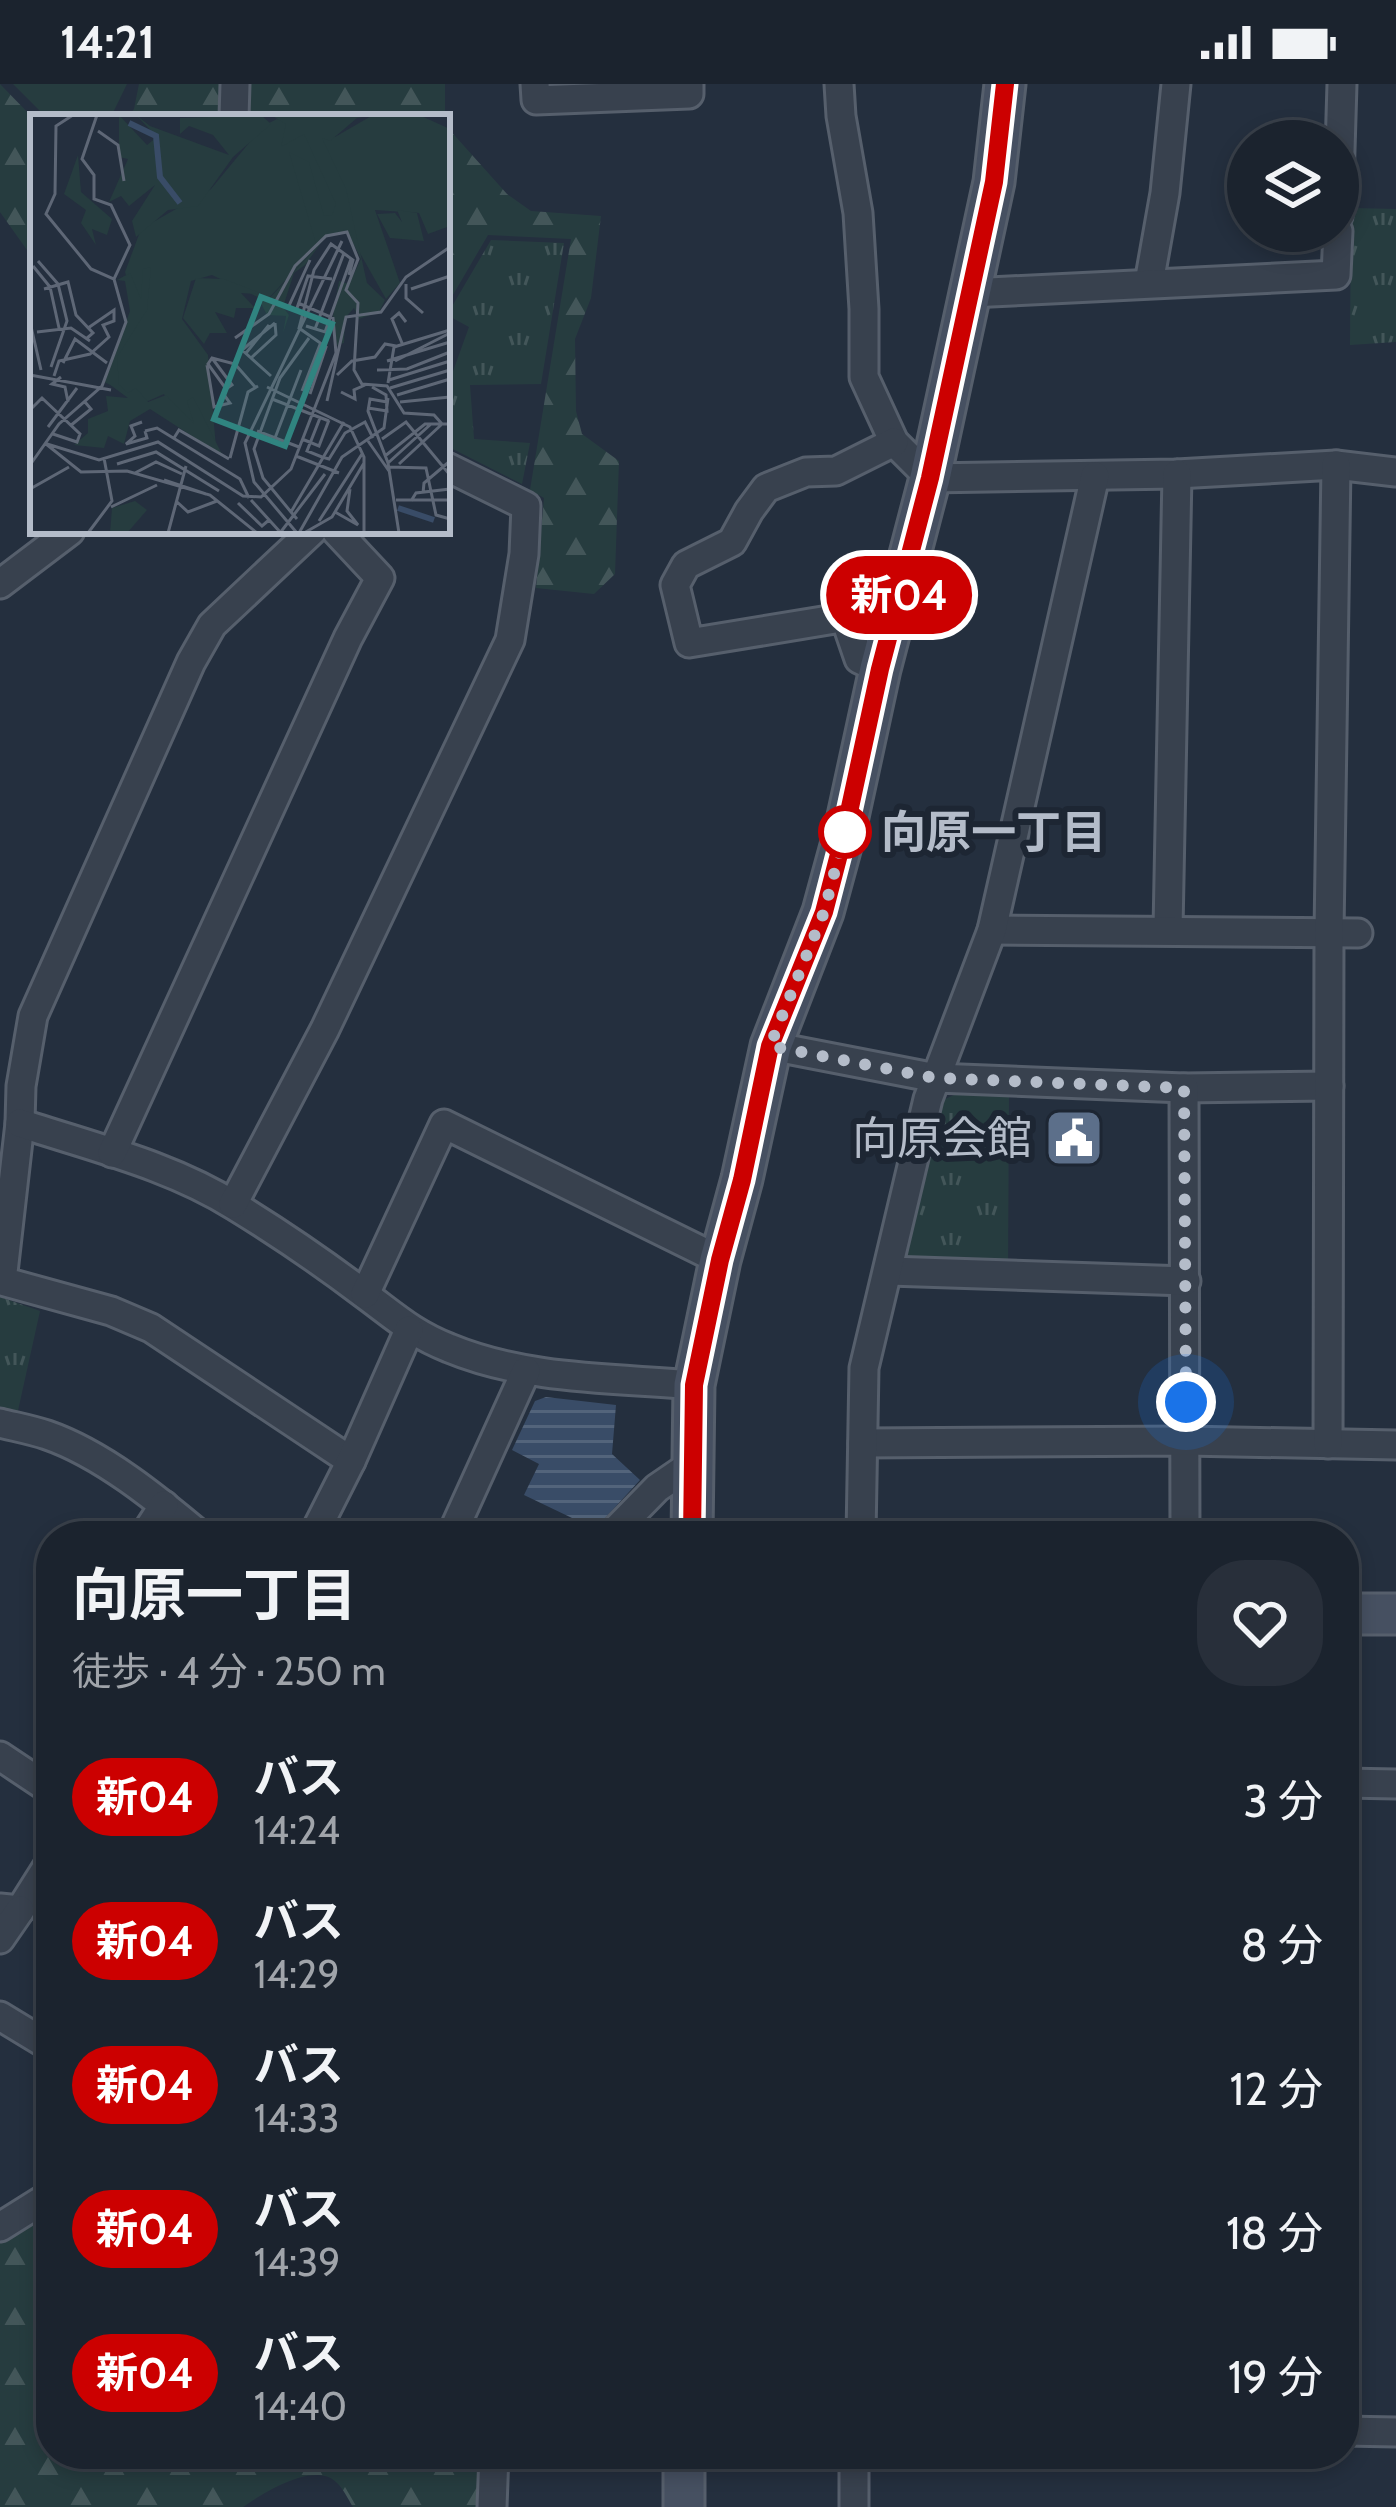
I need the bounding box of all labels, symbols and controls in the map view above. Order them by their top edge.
text: 14:21 [60,15,155,69]
inset map [30,114,450,534]
map controls [1227,120,1359,252]
button: layers [1227,120,1359,252]
line badge: 新04 [830,556,968,634]
text: 新04 [850,569,948,621]
place label: 向原一丁目 [881,805,1106,859]
marker: 向原一丁目 [820,807,870,857]
public building icon: 向原会館 [1043,1107,1105,1169]
place label: 向原会館 [852,1111,1032,1165]
your location [1156,1372,1216,1432]
text: 向原一丁目 [72,1560,357,1629]
button: heart [1197,1560,1323,1686]
text: 徒歩 · 4 分 · 250 m [72,1647,386,1695]
text: バス [254,1750,344,1804]
text: 新04 [96,1771,194,1823]
text: 3 分 [1244,1774,1323,1828]
text: 14:24 [254,1806,340,1854]
text: バス [254,1894,344,1948]
text: 新04 [96,1915,194,1967]
text: 8 分 [1241,1918,1323,1972]
text: 14:29 [254,1950,340,1998]
text: バス [254,2038,344,2092]
text: 新04 [96,2059,194,2111]
text: 12 分 [1230,2062,1323,2116]
text: 14:33 [254,2094,339,2142]
text: バス [254,2182,344,2236]
text: 新04 [96,2203,194,2255]
text: 18 分 [1226,2206,1323,2260]
text: 14:39 [254,2238,340,2286]
text: バス [254,2326,344,2380]
text: 新04 [96,2347,194,2399]
text: 19 分 [1228,2350,1323,2404]
text: 14:40 [254,2382,347,2430]

